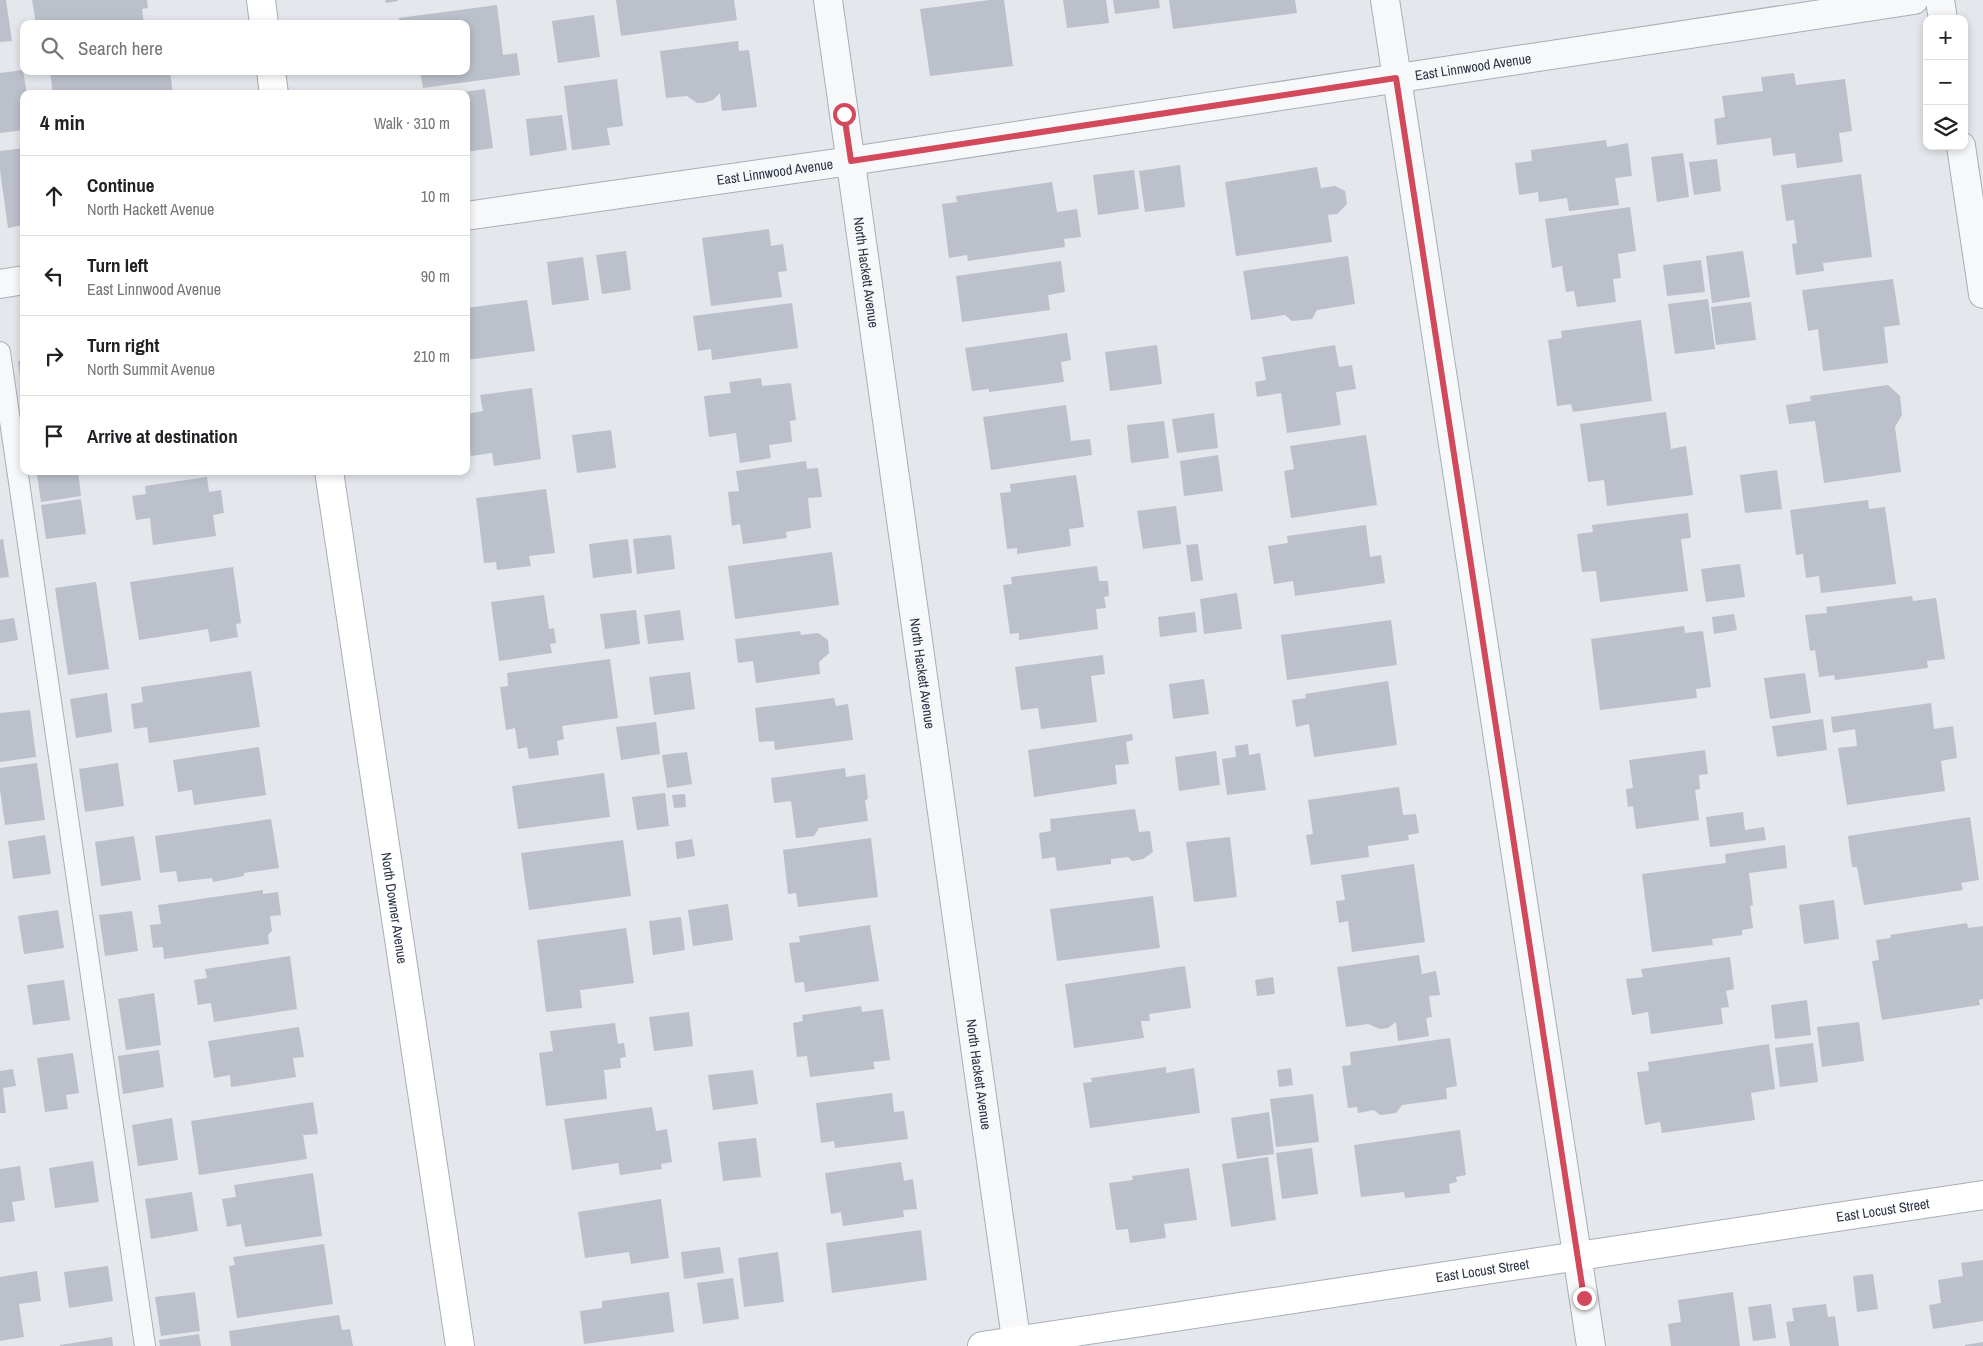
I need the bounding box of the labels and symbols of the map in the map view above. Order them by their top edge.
street label: East Linnwood Avenue [1414,49,1532,84]
route start [833,103,856,126]
street label: East Linnwood Avenue [715,155,834,189]
street label: North Hackett Avenue [850,216,883,329]
street label: North Hackett Avenue [906,617,939,730]
street label: North Downer Avenue [377,851,412,965]
street label: North Hackett Avenue [962,1018,996,1131]
street label: East Locust Street [1835,1194,1931,1226]
street label: East Locust Street [1435,1255,1530,1286]
route end [1573,1287,1596,1310]

